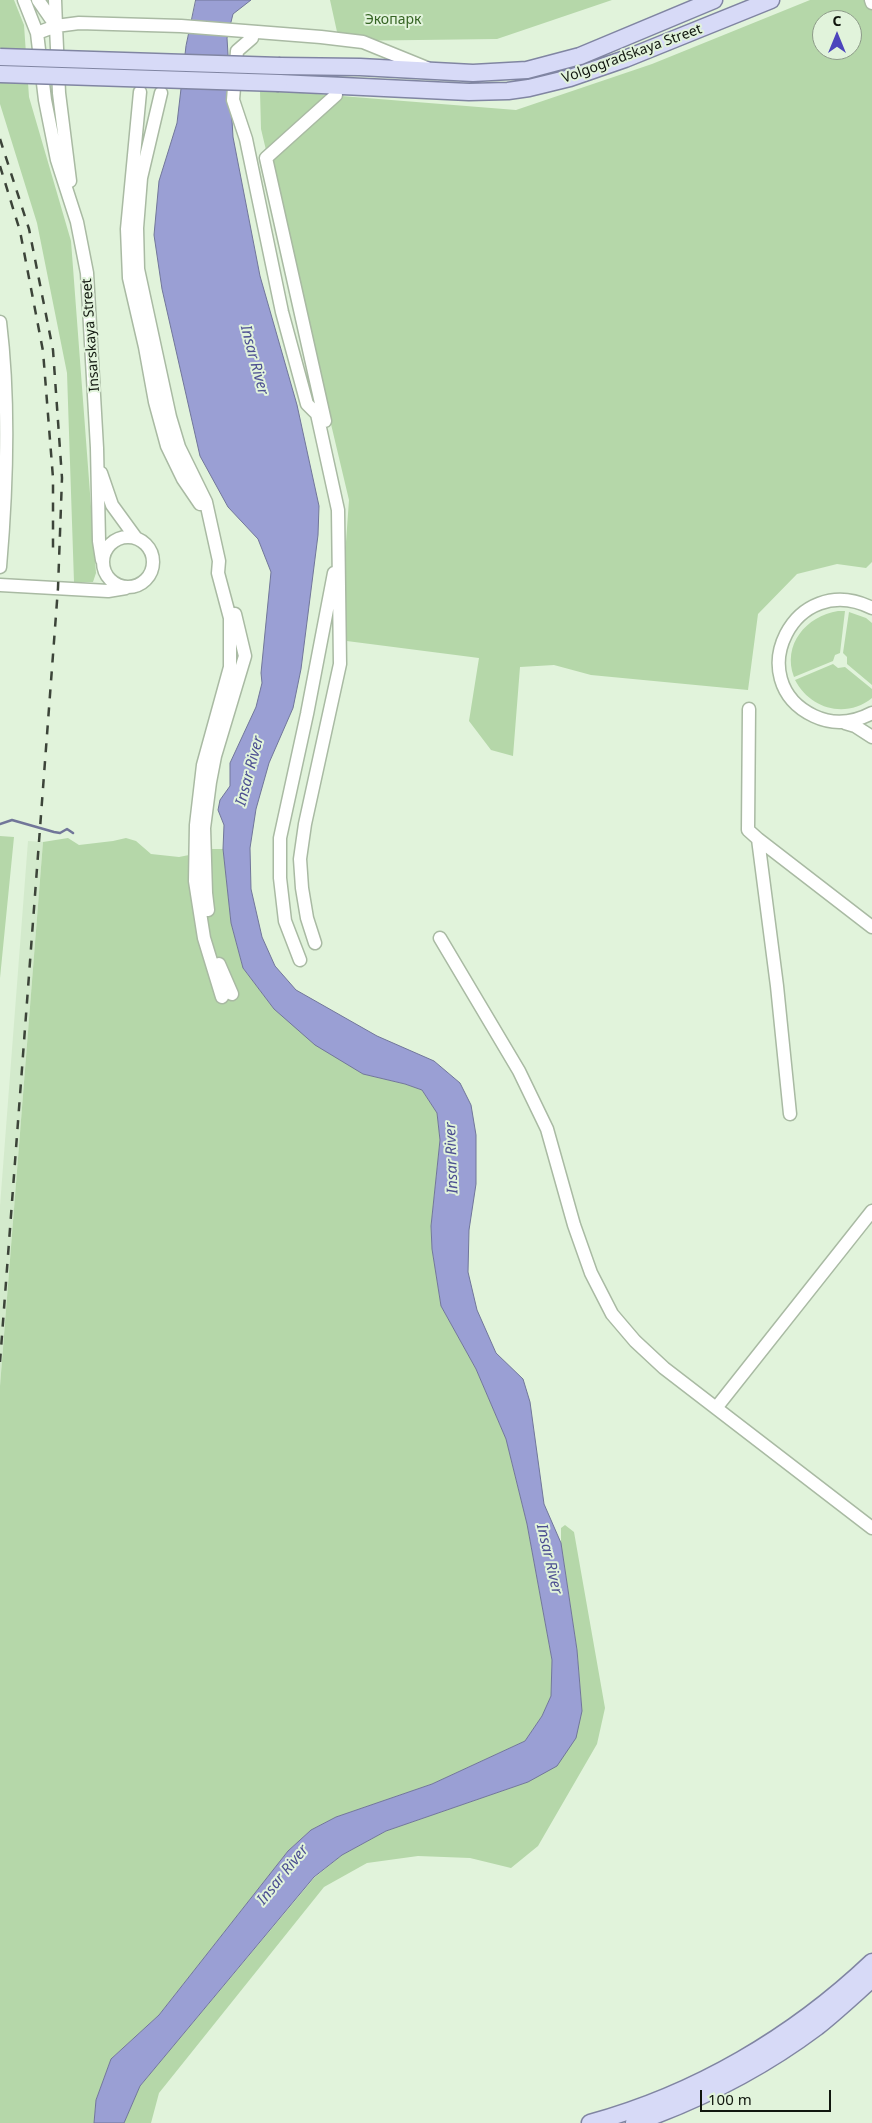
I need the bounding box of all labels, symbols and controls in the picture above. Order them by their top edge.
north arrow [812,10,862,60]
text: С [832,11,842,30]
park label: Экопарк [365,12,421,28]
street label: Volgogradskaya Street [560,21,704,87]
street label: Insarskaya Street [79,278,103,392]
water label: Insar River [236,323,272,397]
water label: Insar River [232,734,268,808]
water label: Insar River [442,1122,462,1194]
water label: Insar River [532,1522,566,1596]
water label: Insar River [254,1842,312,1908]
scale bar [702,2080,833,2112]
text: 100 m [708,2089,752,2109]

